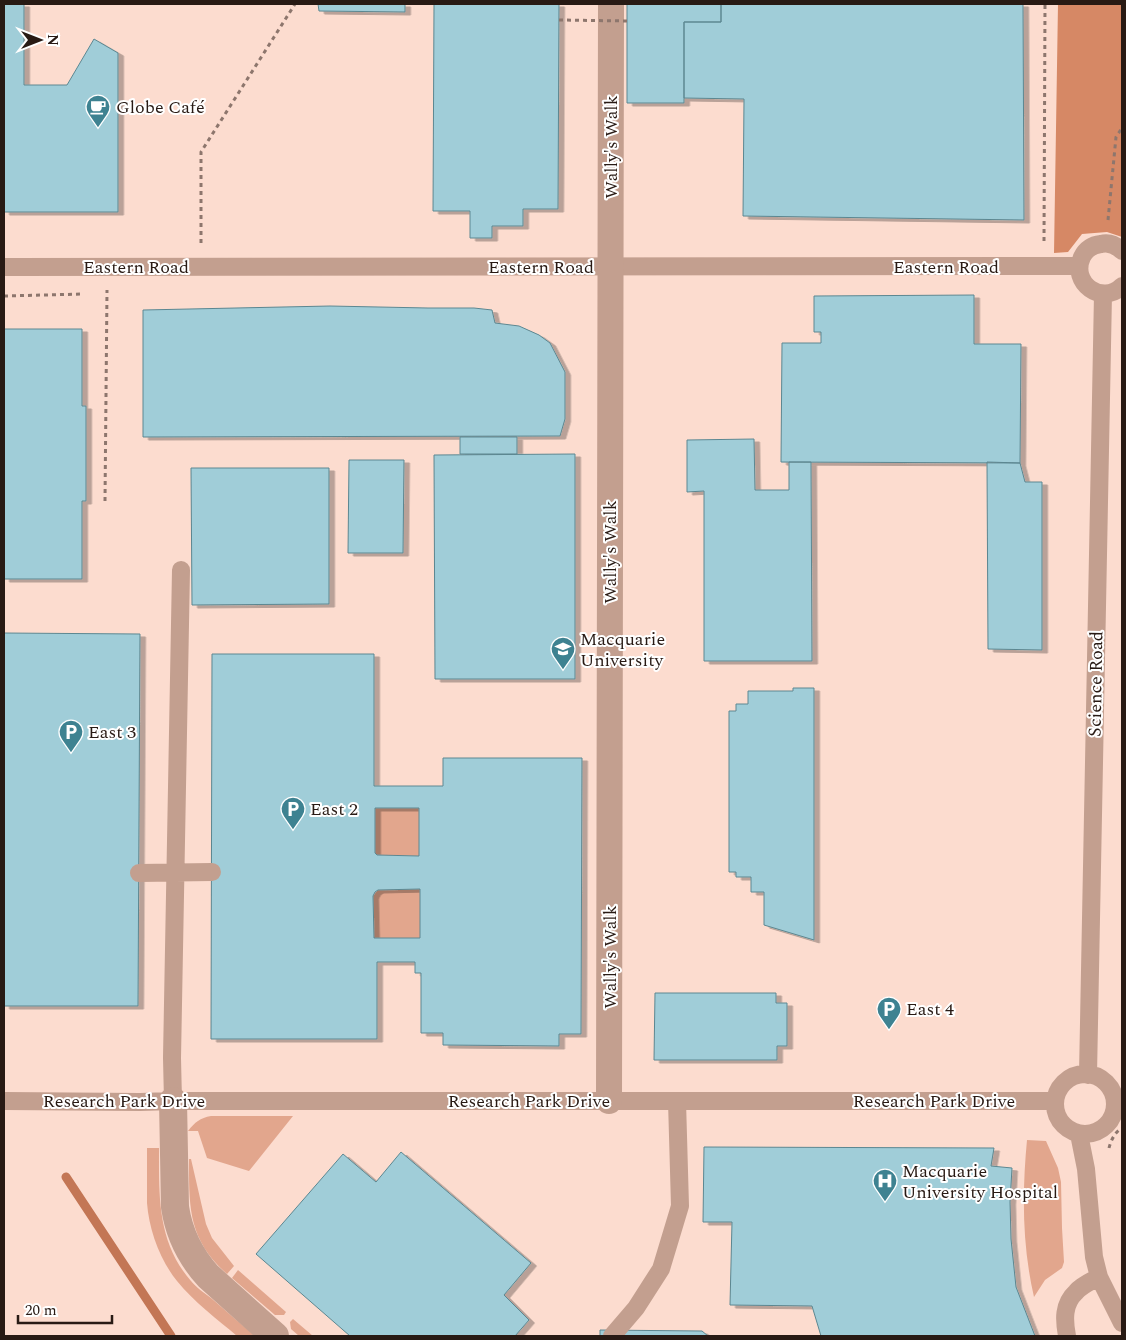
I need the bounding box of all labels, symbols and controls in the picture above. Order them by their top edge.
north arrow [15,15,65,65]
text: N [42,34,63,46]
cafe icon: Globe Café [85,94,111,128]
place label: Globe Café [116,94,205,121]
street label: Wally's Walk [598,95,625,199]
street label: Eastern Road [83,254,189,281]
street label: Eastern Road [488,254,594,281]
street label: Eastern Road [893,254,999,281]
street label: Wally's Walk [597,500,624,604]
place label: Macquarie University [580,626,665,674]
street label: Science Road [1082,631,1110,737]
school or university icon: Macquarie University [550,636,576,670]
parking icon: East 3 [58,719,84,753]
place label: East 3 [88,719,136,746]
parking icon: East 2 [280,796,306,830]
place label: East 2 [310,796,358,823]
street label: Wally's Walk [597,905,624,1009]
parking icon: East 4 [876,996,902,1030]
place label: East 4 [906,996,954,1023]
street label: Research Park Drive [43,1088,205,1115]
street label: Research Park Drive [448,1088,610,1115]
street label: Research Park Drive [853,1088,1015,1115]
place label: Macquarie University Hospital [902,1158,1058,1206]
hospital icon: Macquarie University Hospital [872,1168,898,1202]
scale bar [18,1292,111,1324]
text: 20 m [25,1299,57,1322]

